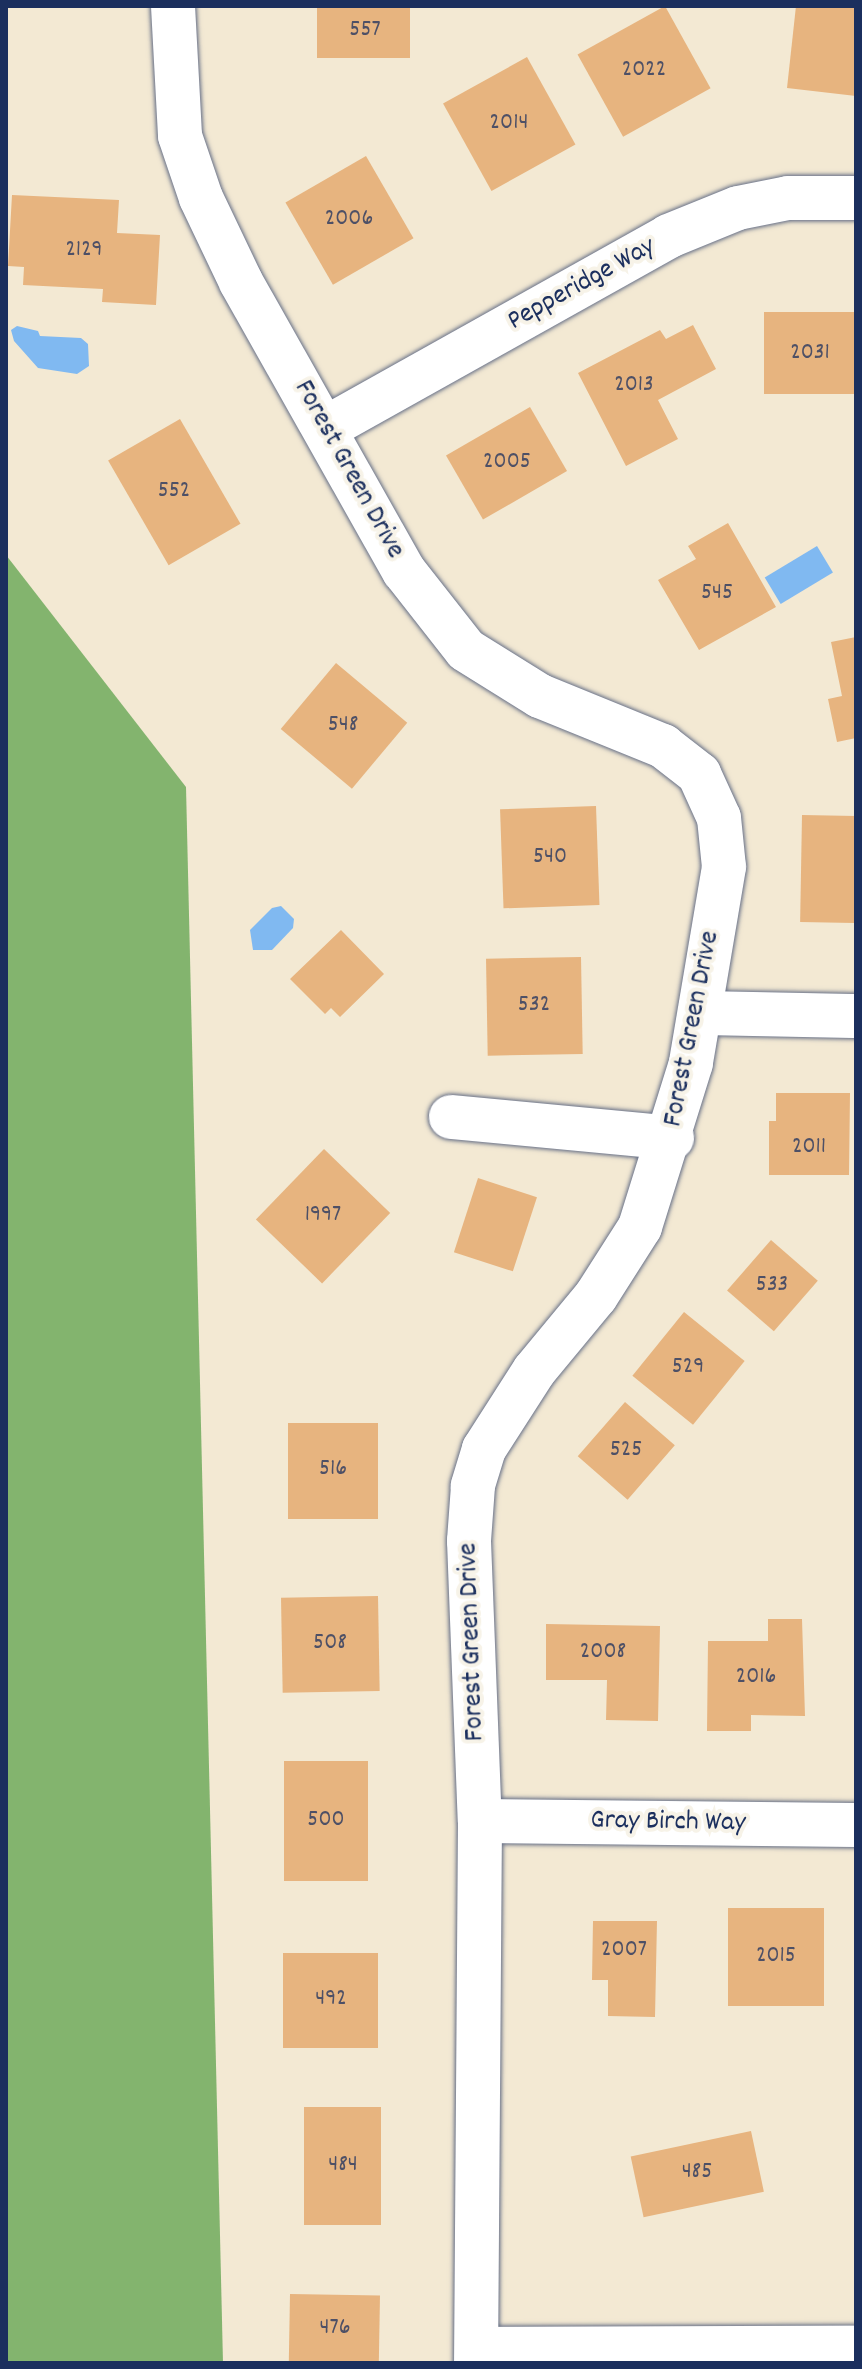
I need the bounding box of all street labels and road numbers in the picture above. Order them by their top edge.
street label: Pepperidge Way [502,231,662,339]
street label: Forest Green Drive [285,375,411,565]
street label: Forest Green Drive [658,928,728,1130]
street label: Forest Green Drive [453,1542,493,1742]
street label: Gray Birch Way [590,1805,746,1841]

